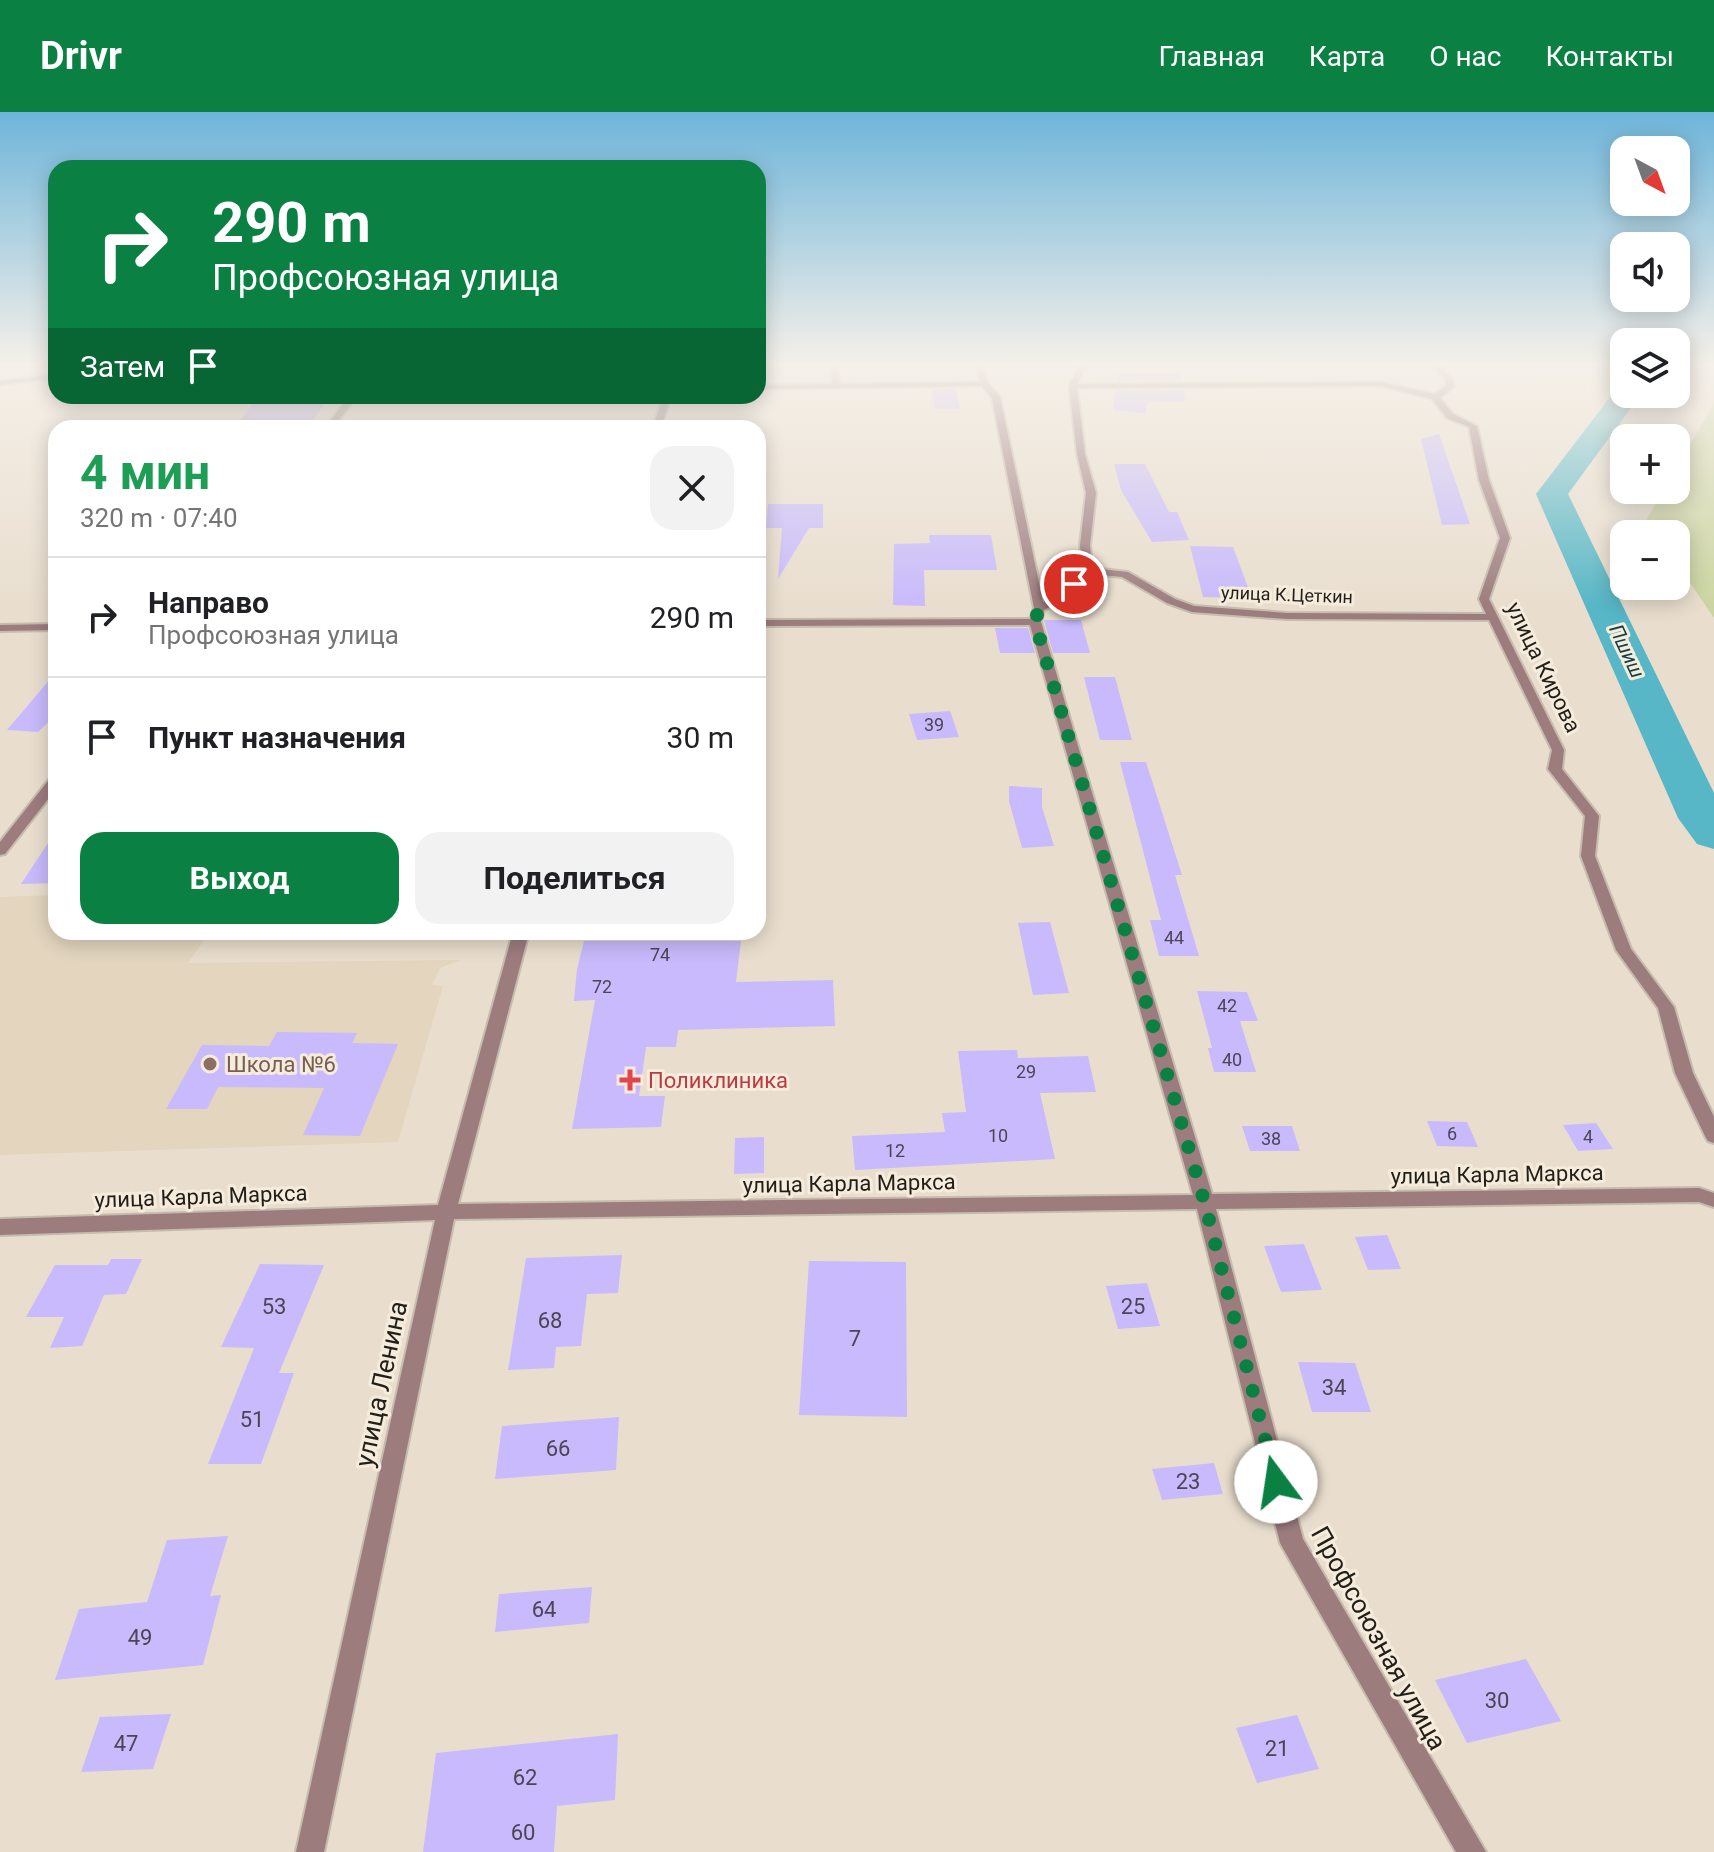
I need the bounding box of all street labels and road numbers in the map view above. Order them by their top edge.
street label: улица К.Цеткин [1221,582,1353,607]
street label: улица Кирова [1501,598,1586,736]
street label: улица Карла Маркса [1390,1160,1604,1189]
street label: улица Карла Маркса [742,1169,956,1198]
street label: улица Карла Маркса [94,1180,308,1213]
street label: улица Ленина [349,1298,413,1470]
street label: Профсоюзная улица [1305,1521,1453,1755]

